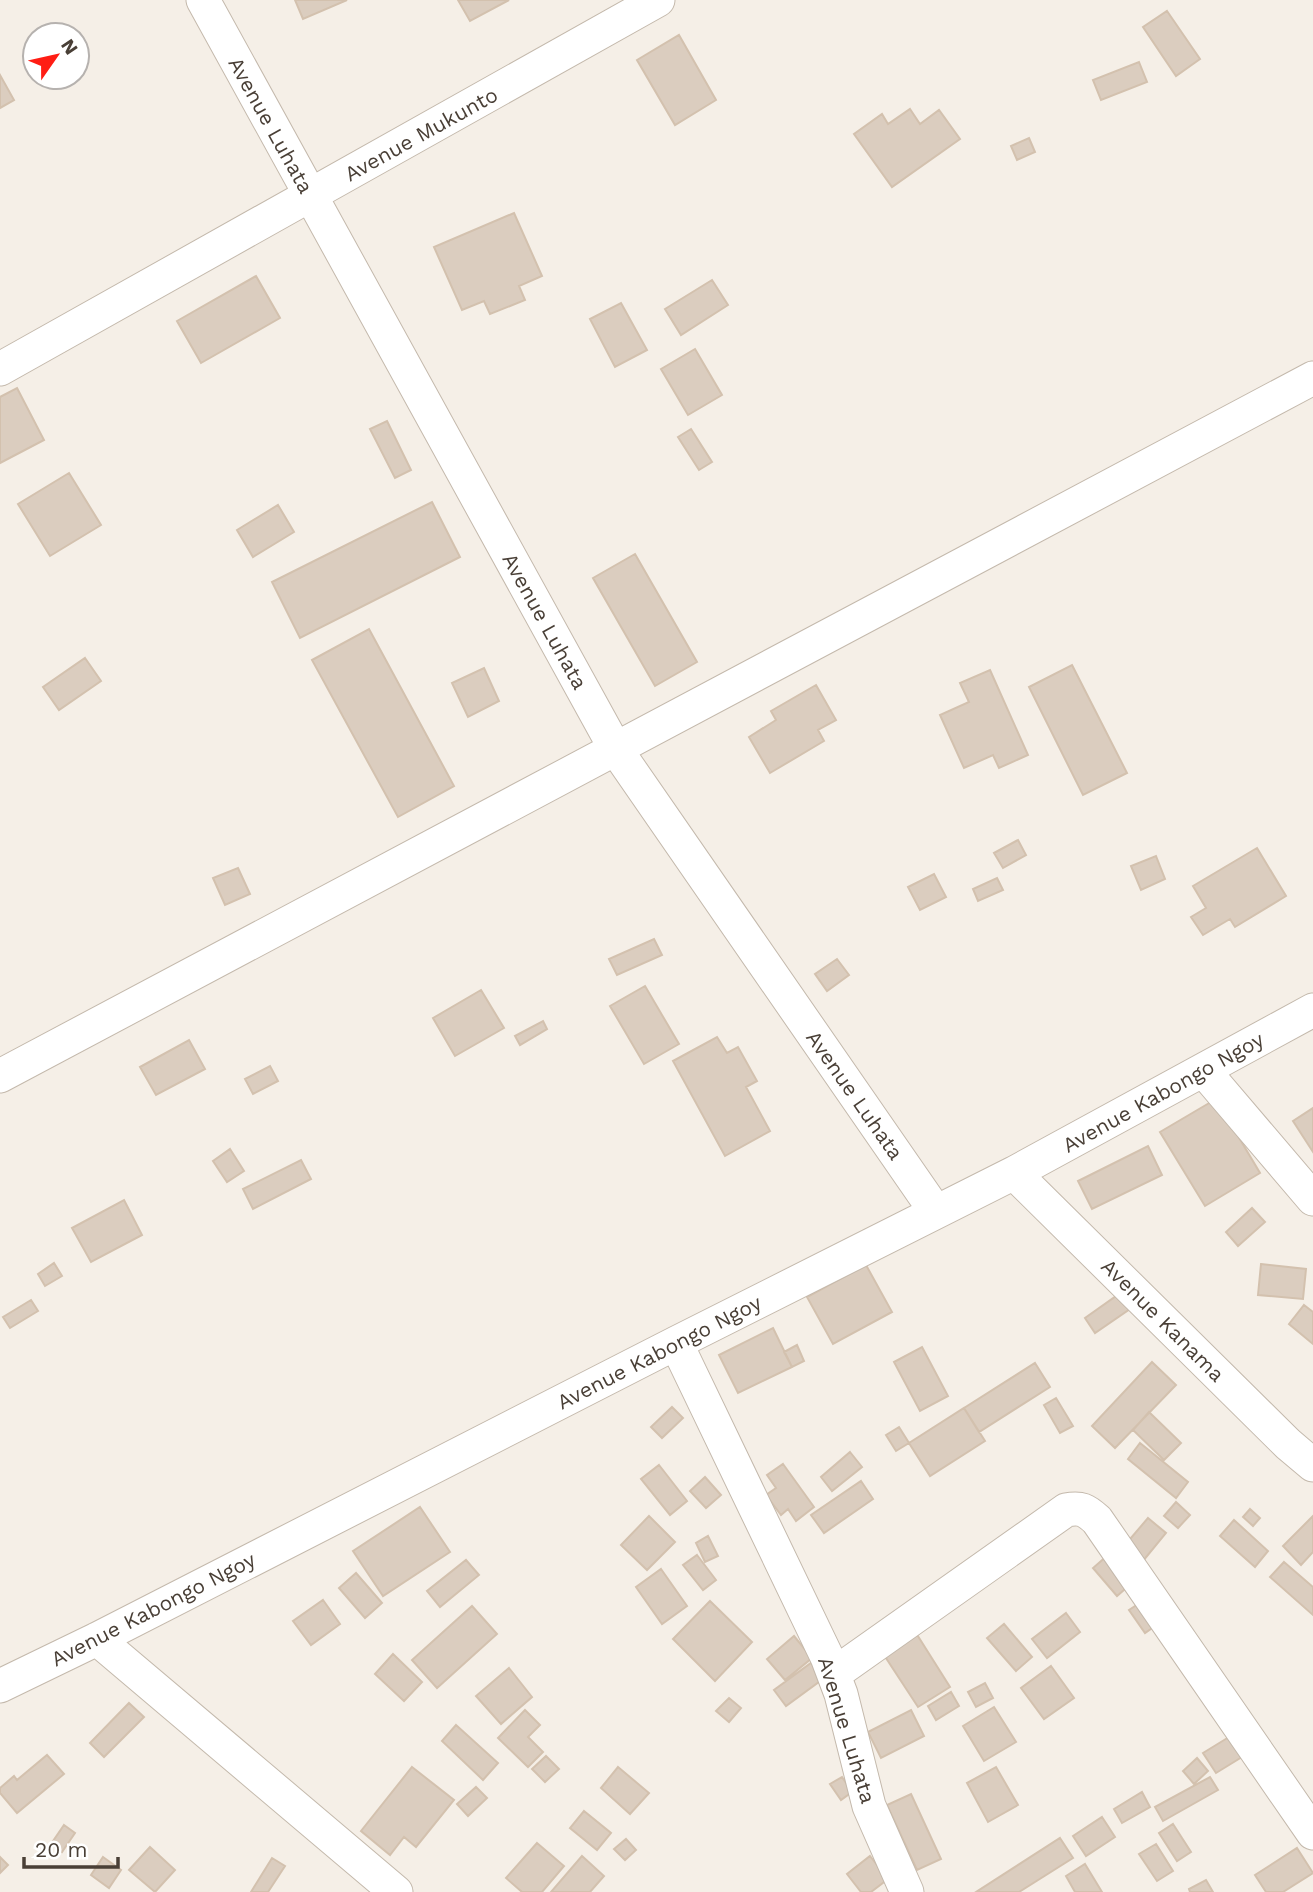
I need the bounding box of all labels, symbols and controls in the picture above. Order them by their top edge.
north arrow [21,21,91,91]
text: N [56,35,83,59]
street label: Avenue Luhata [223,53,319,198]
street label: Avenue Mukunto [340,82,502,186]
street label: Avenue Luhata [497,549,593,694]
street label: Avenue Luhata [801,1026,909,1164]
street label: Avenue Kabongo Ngoy [1058,1026,1268,1158]
street label: Avenue Kanama [1096,1253,1230,1387]
street label: Avenue Kabongo Ngoy [553,1289,765,1414]
street label: Avenue Kabongo Ngoy [47,1546,259,1671]
street label: Avenue Luhata [813,1654,881,1806]
scale bar [24,1826,119,1870]
text: 20 m [35,1837,87,1862]

